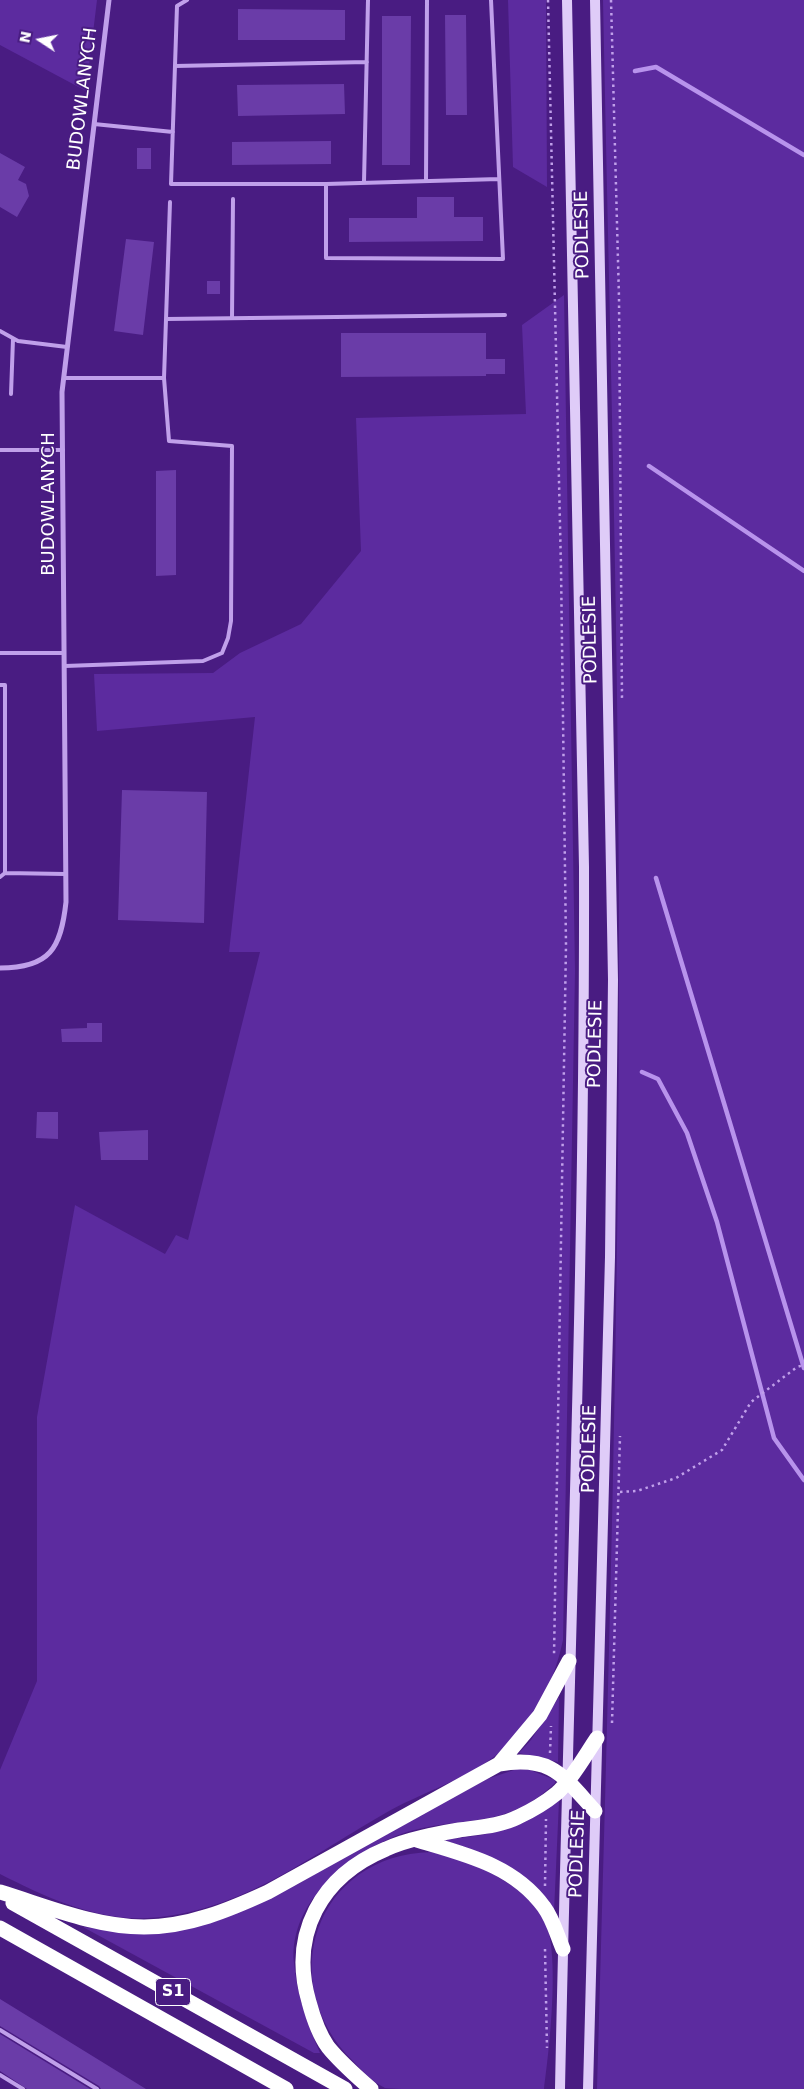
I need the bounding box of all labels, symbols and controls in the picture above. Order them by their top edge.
north arrow [15,15,65,65]
street label: BUDOWLANYCH [64,26,102,172]
text: N [16,30,34,44]
street label: PODLESIE [571,191,595,279]
street label: BUDOWLANYCH [38,432,60,576]
street label: PODLESIE [579,596,603,684]
street label: PODLESIE [584,1000,608,1088]
street label: PODLESIE [578,1405,602,1493]
street label: PODLESIE [566,1809,590,1899]
road number: S1 [156,1978,190,2005]

